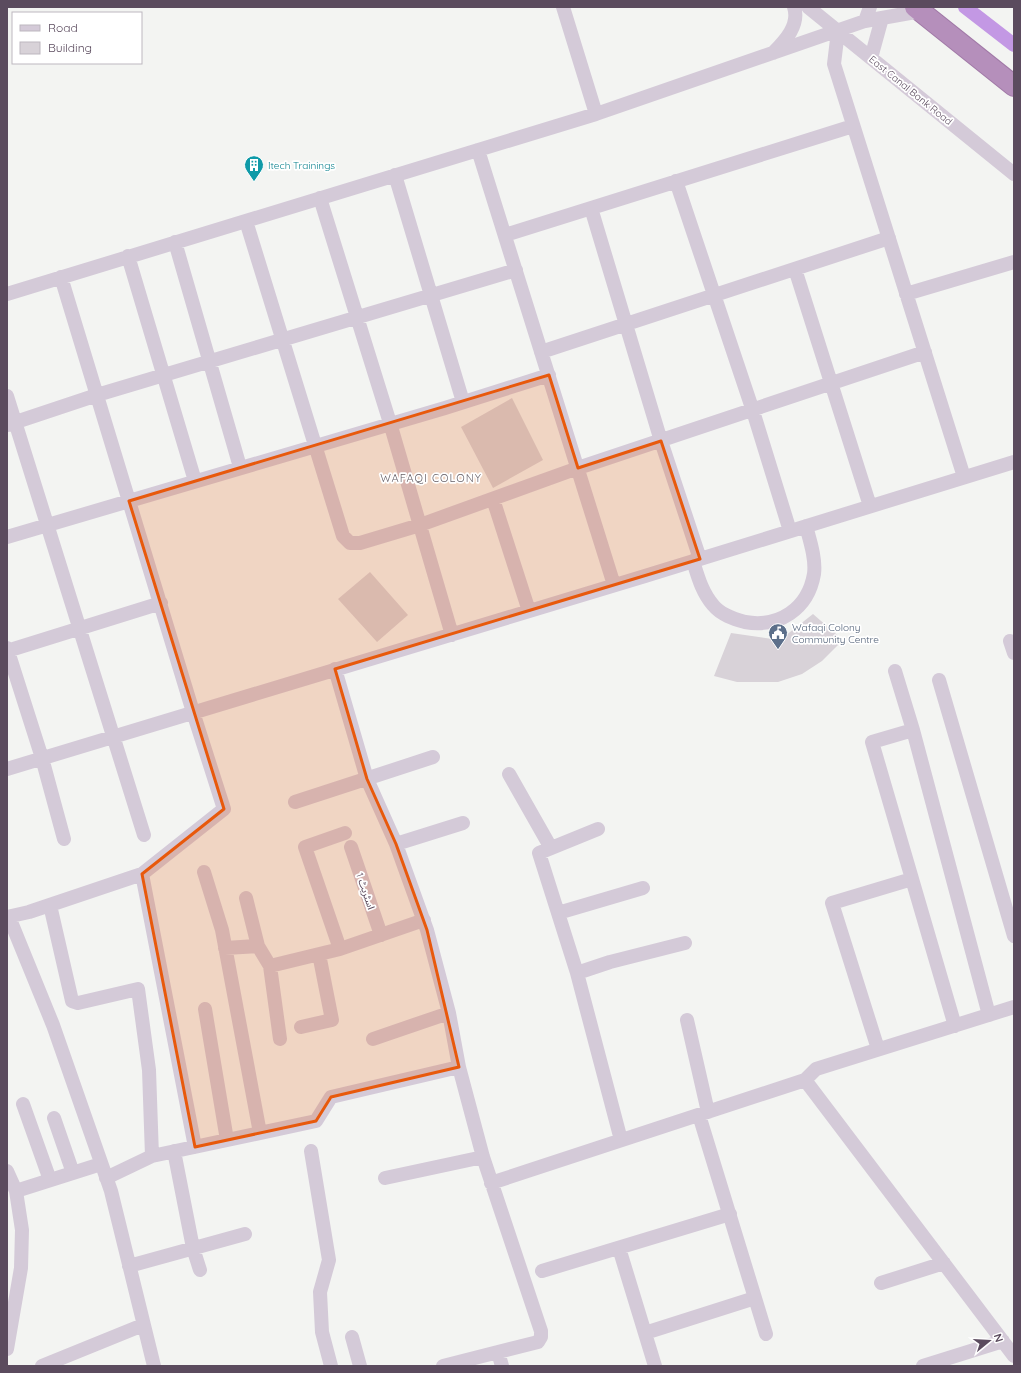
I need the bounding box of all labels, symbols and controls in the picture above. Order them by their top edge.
legend [12,12,142,64]
text: Road [48,20,78,35]
text: Building [48,40,92,55]
street label: East Canal Bank Road [866,53,955,128]
building icon: Itech Trainings [243,154,265,182]
place label: Itech Trainings [268,159,335,172]
district label: WAFAQI COLONY [380,471,482,485]
place label: Wafaqi Colony Community Centre [792,621,879,646]
public building icon: Wafaqi Colony Community Centre [767,622,789,650]
street label: اسٹریٹ 1 [353,871,378,911]
north arrow [969,1321,1009,1361]
text: N [991,1332,1006,1344]

